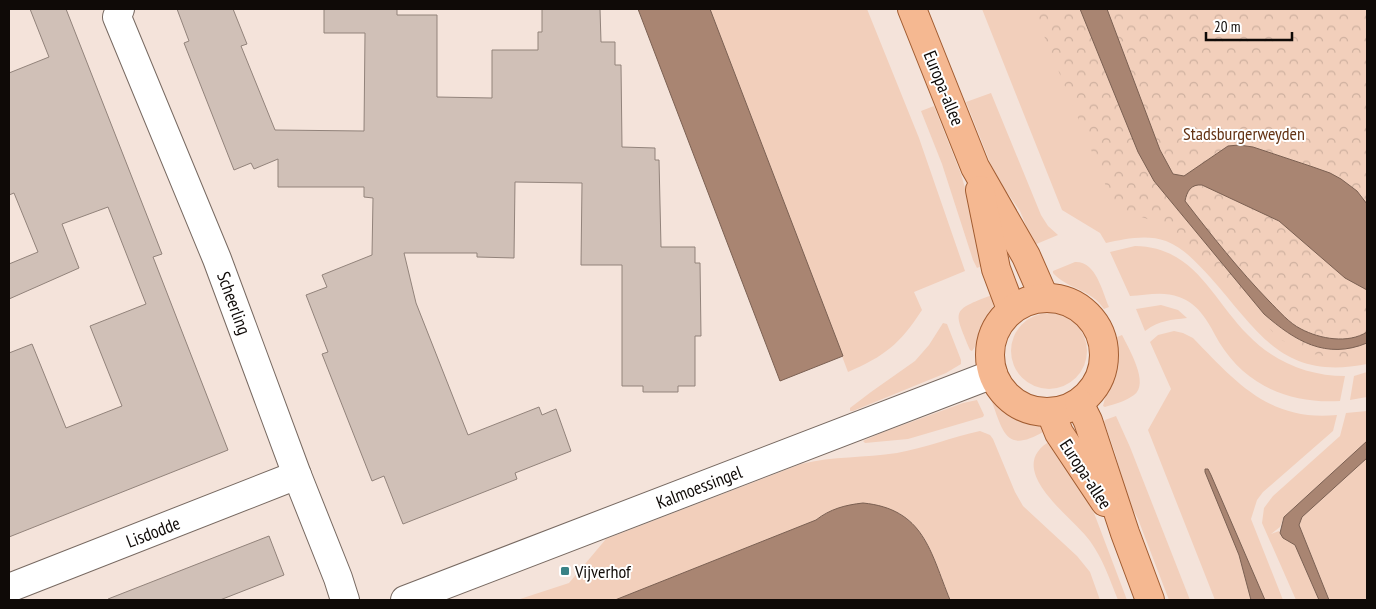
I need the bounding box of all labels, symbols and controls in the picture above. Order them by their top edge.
scale bar [1206,10,1292,42]
text: 20 m [1214,17,1240,36]
street label: Europa-allee [919,47,969,129]
park label: Stadsburgerweyden [1183,122,1305,145]
street label: Scheerling [212,268,256,338]
street label: Europa-allee [1055,435,1117,513]
street label: Kalmoessingel [653,460,746,514]
street label: Lisdodde [123,511,183,553]
place label: Vijverhof [574,560,632,583]
marker: Vijverhof [559,565,571,577]

